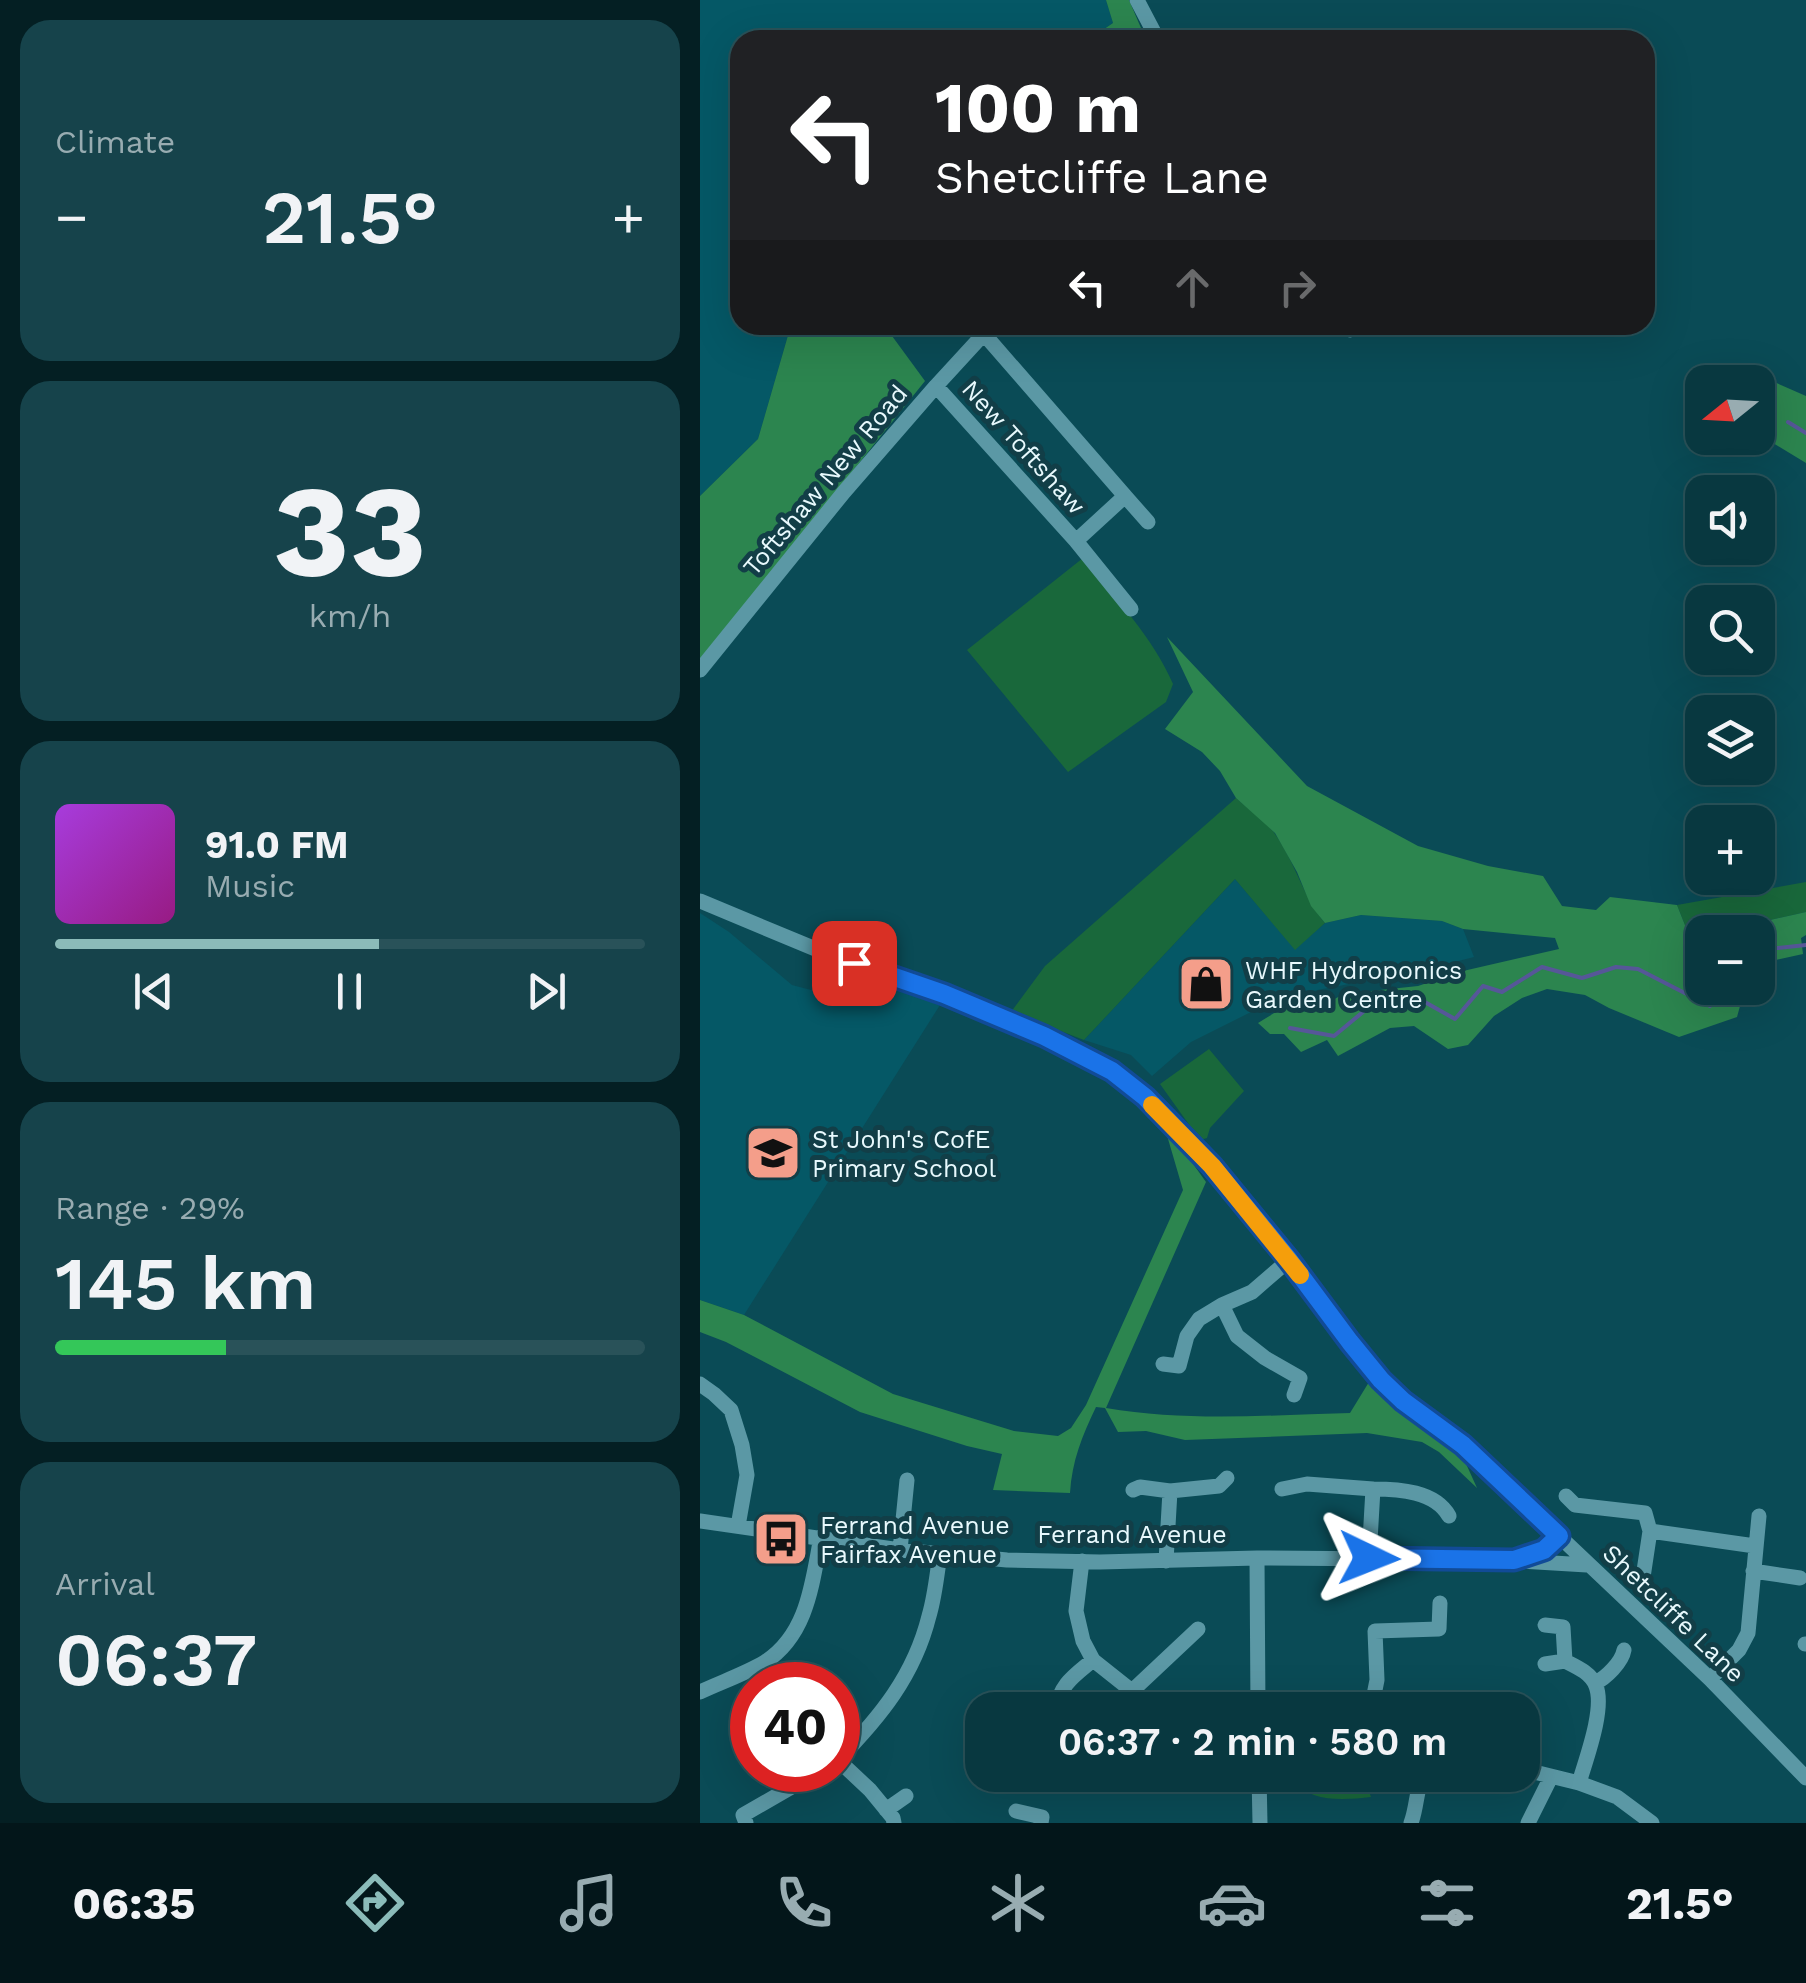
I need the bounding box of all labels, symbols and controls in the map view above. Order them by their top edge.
text: 100 m [935,67,1141,149]
icon: left [770,70,900,200]
text: Climate [55,123,175,161]
text: Shetcliffe Lane [935,151,1269,204]
text: 21.5° [262,173,438,261]
text: − [55,185,88,249]
text: + [612,185,645,249]
icon: left [1060,260,1115,315]
icon: ahead [1165,260,1220,315]
icon: right [1270,260,1325,315]
north arrow [1685,365,1775,455]
map controls [1685,365,1775,1005]
street label: New Toftshaw [956,374,1091,520]
street label: Toftshaw New Road [737,379,914,581]
text: 33 [273,455,427,608]
button: sound [1685,475,1775,565]
button: search [1685,585,1775,675]
text: km/h [309,597,391,635]
button: layers [1685,695,1775,785]
button: + [1685,805,1775,895]
text: 91.0 FM [205,823,349,867]
text: Music [205,867,295,905]
button: − [1685,915,1775,1005]
pin [812,921,897,1006]
icon: arrive [827,936,882,991]
shop icon: WHF Hydroponics Garden Centre [1176,954,1236,1014]
place label: WHF Hydroponics Garden Centre [1245,956,1462,1014]
icon: previous [126,964,181,1019]
icon: pause [322,964,377,1019]
icon: next [519,964,574,1019]
school or university icon: St John's CofE Primary School [743,1123,803,1183]
place label: St John's CofE Primary School [812,1125,997,1183]
text: Range · 29% [55,1189,245,1227]
text: 145 km [55,1239,316,1327]
position arrow [1317,1506,1421,1610]
bus stop icon: Ferrand Avenue Fairfax Avenue [751,1509,811,1569]
place label: Ferrand Avenue Fairfax Avenue [820,1511,1010,1569]
street label: Ferrand Avenue [1037,1520,1227,1549]
street label: Shetcliffe Lane [1597,1538,1750,1688]
text: Arrival [55,1565,155,1603]
text: 06:37 [55,1615,257,1703]
speed limit sign: 40 [730,1662,860,1792]
text: 06:37 · 2 min · 580 m [1058,1720,1447,1764]
icon: directions [340,1868,410,1938]
icon: music [554,1868,624,1938]
icon: phone [769,1868,839,1938]
icon: climate [983,1868,1053,1938]
icon: car [1197,1868,1267,1938]
icon: filters [1412,1868,1482,1938]
text: 06:35 [72,1877,195,1930]
text: 21.5° [1626,1877,1734,1930]

